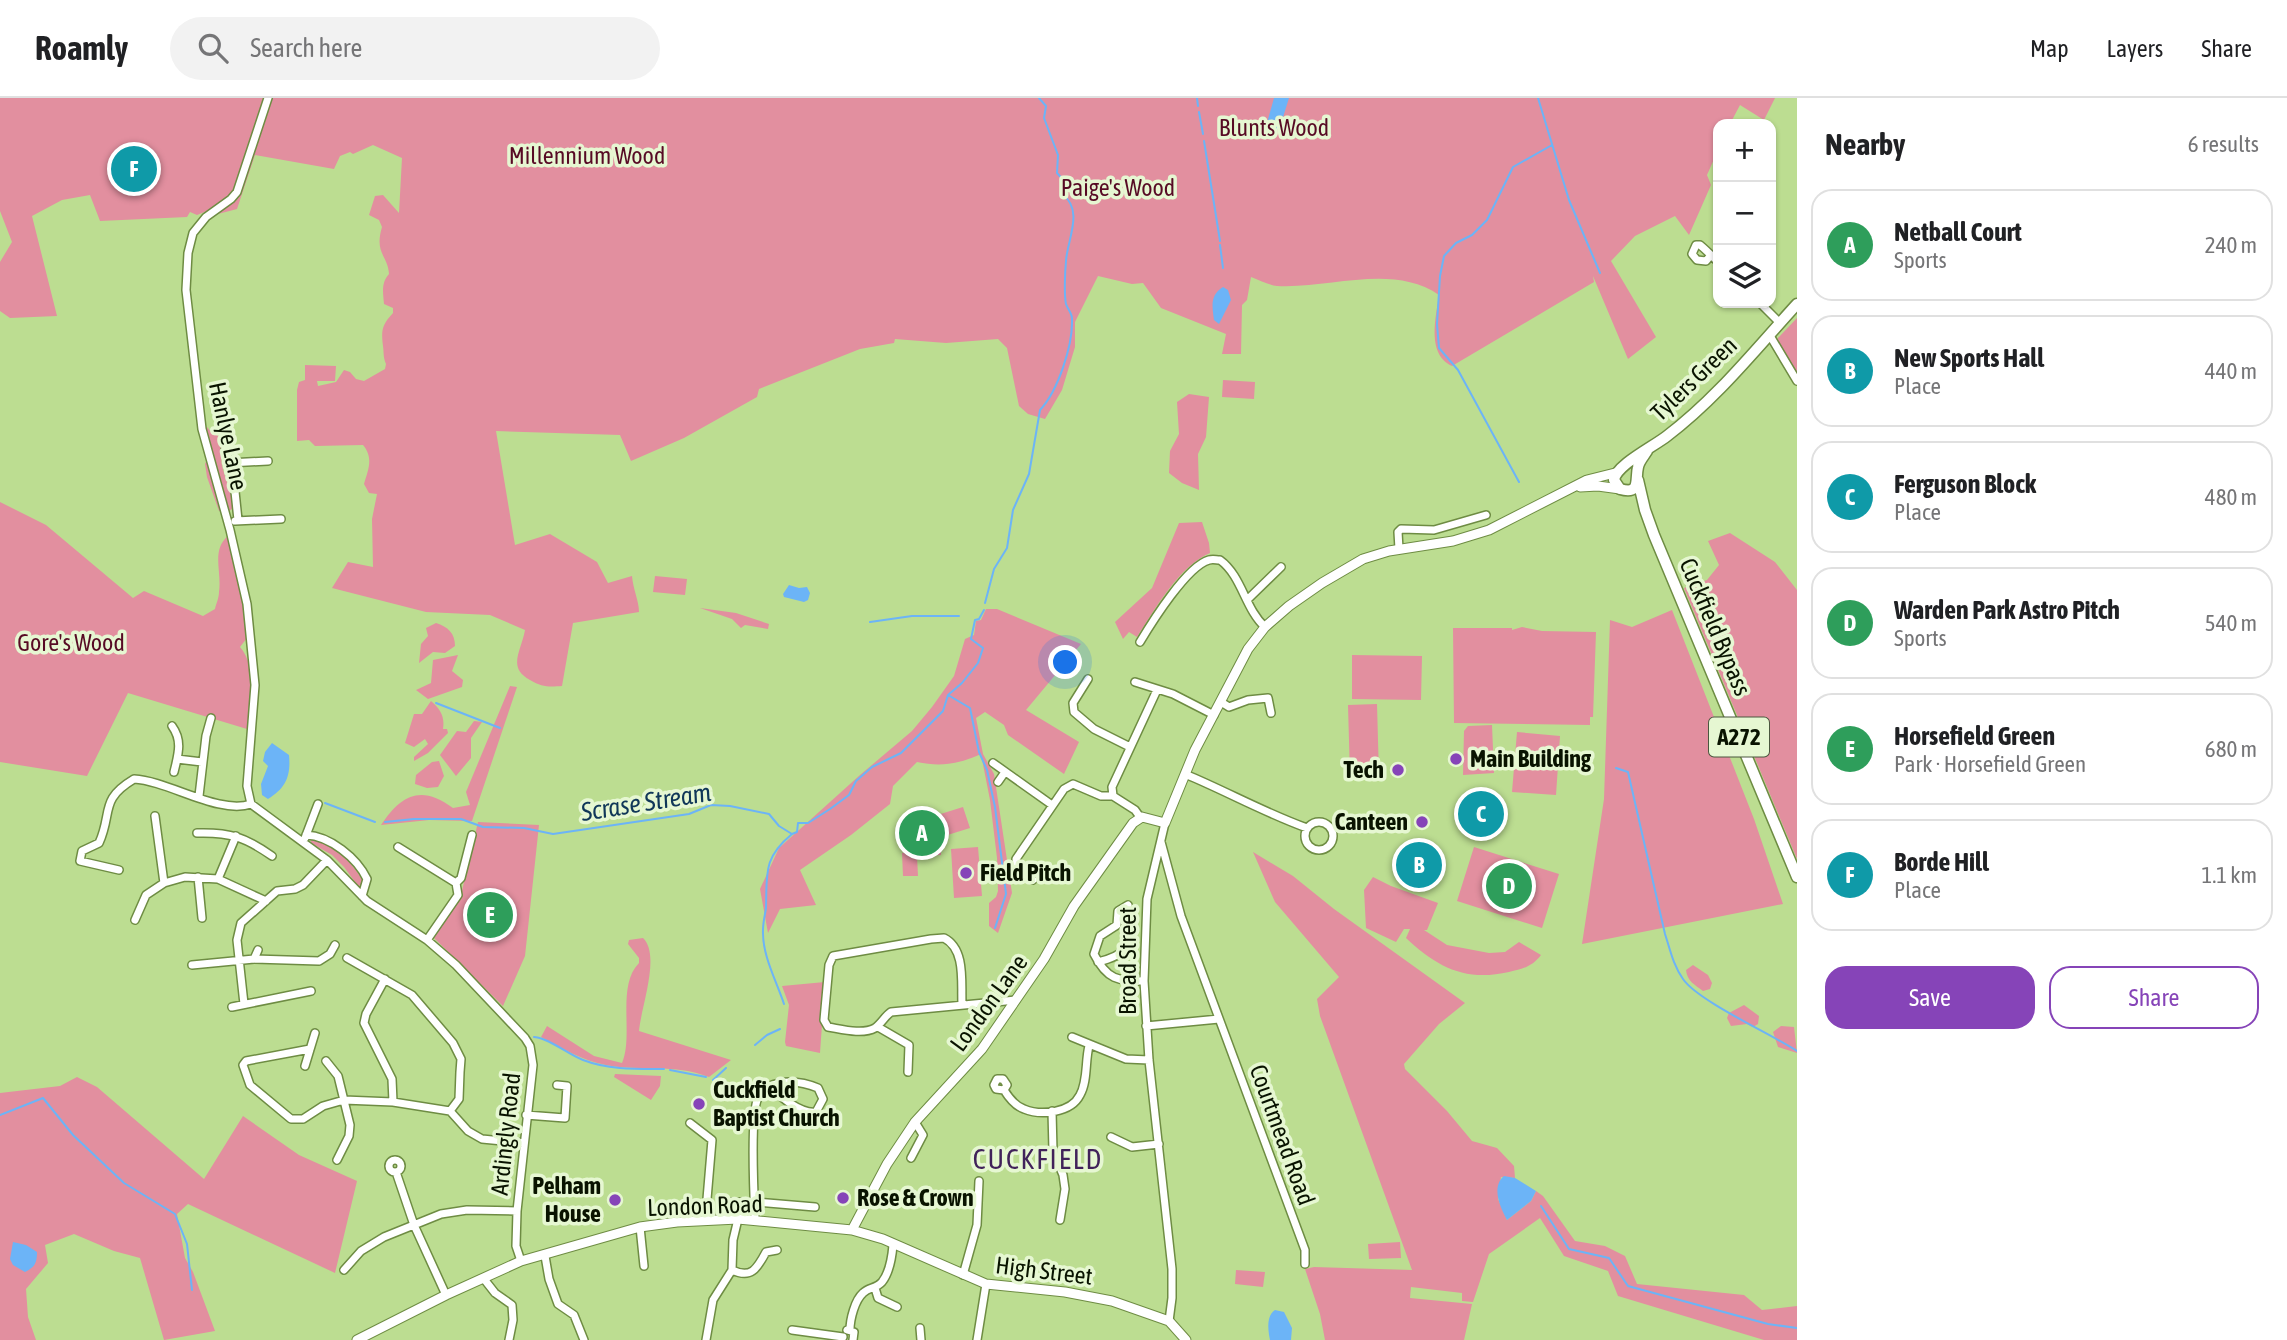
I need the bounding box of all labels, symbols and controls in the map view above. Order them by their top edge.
search box [170,17,660,80]
text: Roamly [35,29,128,67]
icon: search [194,29,232,67]
text: Search here [250,33,362,63]
text: Map [2030,35,2069,62]
text: Layers [2107,35,2163,62]
text: Share [2201,35,2252,62]
park label: Blunts Wood [1219,114,1329,141]
map controls [1713,119,1776,308]
button: + [1713,119,1776,182]
text: Nearby [1825,127,1905,161]
text: 6 results [2188,131,2259,157]
park label: Millennium Wood [509,142,665,169]
pin: F [111,143,157,195]
park label: Paige's Wood [1061,174,1175,201]
button: − [1713,182,1776,245]
text: Netball Court [1894,217,2022,247]
text: A [1844,232,1856,258]
text: 240 m [2205,232,2257,258]
button: layers [1713,245,1776,308]
text: Sports [1894,247,1947,273]
street label: Tylers Green [1645,331,1742,426]
text: New Sports Hall [1894,343,2044,373]
text: B [1845,358,1855,384]
text: 440 m [2205,358,2257,384]
text: Place [1894,373,1941,399]
street label: Hanlye Lane [204,379,253,492]
text: Ferguson Block [1894,469,2036,499]
text: C [1845,484,1855,510]
text: 480 m [2205,484,2257,510]
text: Place [1894,499,1941,525]
street label: Cuckfield Bypass [1674,554,1756,699]
text: Warden Park Astro Pitch [1894,595,2120,625]
text: D [1844,610,1856,636]
text: 540 m [2205,610,2257,636]
text: Sports [1894,625,1947,651]
park label: Gore's Wood [17,629,125,656]
your location [1048,645,1082,679]
road number: A272 [1709,718,1769,757]
text: Horsefield Green [1894,721,2055,751]
text: E [1845,736,1855,762]
text: 680 m [2205,736,2257,762]
place label: Main Building [1470,745,1592,772]
marker: Main Building [1448,751,1464,767]
text: Park · Horsefield Green [1894,751,2086,777]
place label: Tech [1344,756,1384,783]
marker: Tech [1390,762,1406,778]
water label: Scrase Stream [578,777,714,827]
pin: C [1458,788,1504,840]
pin: A [899,807,945,859]
place label: Canteen [1334,808,1408,835]
marker: Canteen [1414,814,1430,830]
pin: B [1396,839,1442,891]
text: Borde Hill [1894,847,1989,877]
place label: Field Pitch [980,859,1071,886]
pin: D [1486,860,1532,912]
text: F [1845,862,1855,888]
text: 1.1 km [2201,862,2257,888]
marker: Field Pitch [958,865,974,881]
text: Place [1894,877,1941,903]
pin: E [467,889,513,941]
street label: Broad Street [1114,907,1141,1015]
street label: London Lane [945,949,1033,1056]
button: Save [1825,966,2035,1029]
button: Share [2049,966,2259,1029]
street label: Courtmead Road [1245,1061,1320,1209]
street label: Ardingly Road [486,1071,525,1196]
place label: Cuckfield Baptist Church [713,1076,840,1131]
marker: Cuckfield Baptist Church [691,1096,707,1112]
district label: CUCKFIELD [973,1143,1103,1175]
place label: Pelham House [532,1172,601,1227]
place label: Rose & Crown [857,1184,974,1211]
street label: London Road [647,1190,763,1221]
marker: Rose & Crown [835,1190,851,1206]
marker: Pelham House [607,1192,623,1208]
street label: High Street [994,1251,1094,1290]

